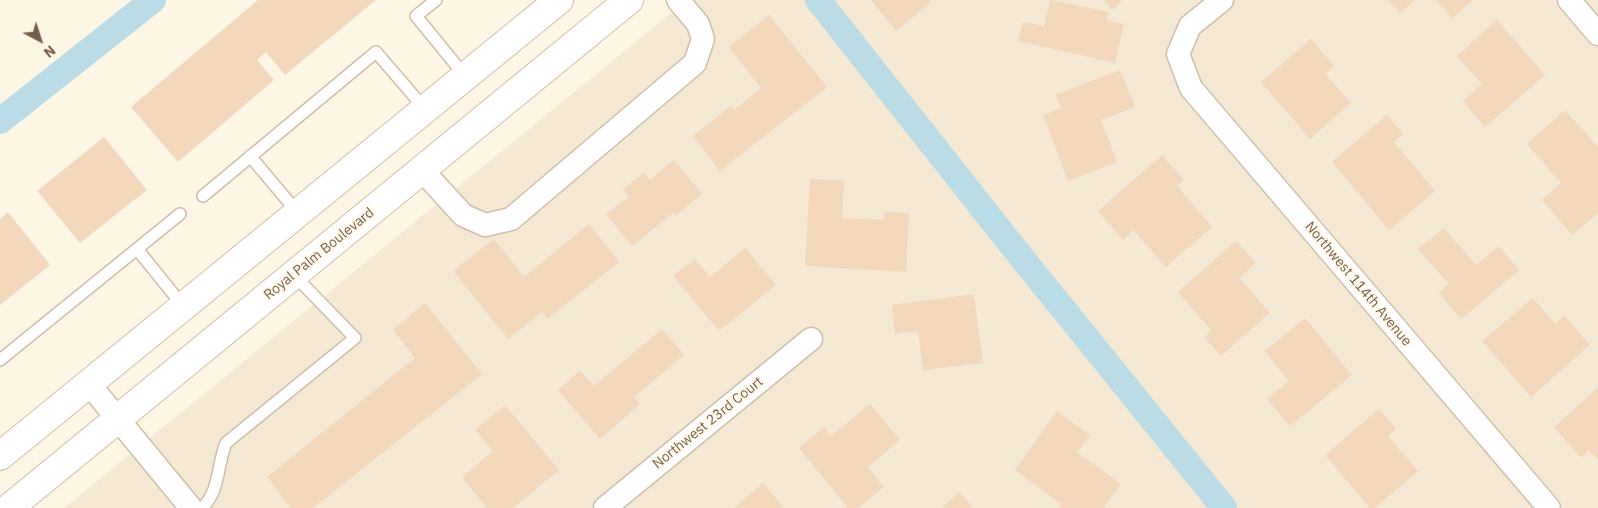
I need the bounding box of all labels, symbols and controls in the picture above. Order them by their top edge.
north arrow [15,15,65,65]
text: N [40,41,59,62]
street label: Royal Palm Boulevard [261,204,377,304]
street label: Northwest 114th Avenue [1301,218,1415,350]
street label: Northwest 23rd Court [650,373,766,473]

